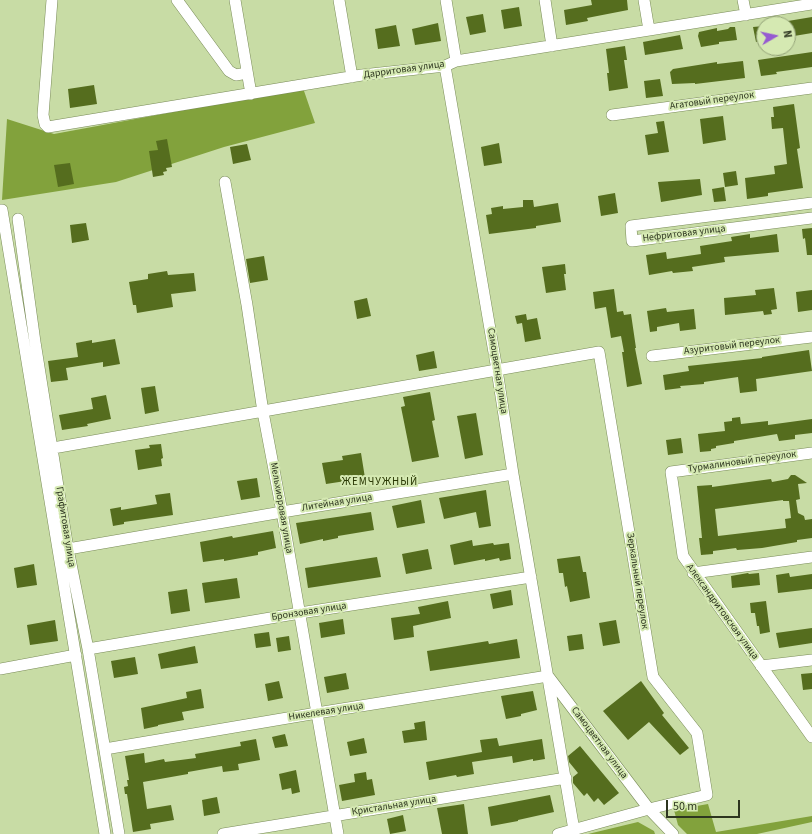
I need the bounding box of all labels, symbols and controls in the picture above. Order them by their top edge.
north arrow [756,16,796,56]
text: N [779,29,795,39]
street label: Дарритовая улица [363,58,445,82]
street label: Агатовый переулок [669,89,755,113]
street label: Нефритовая улица [642,223,726,245]
street label: Самоцветная улица [484,327,510,415]
street label: Азуритовый переулок [683,334,781,358]
street label: Турмалиновый переулок [687,448,797,476]
street label: Мельхиоровая улица [267,462,295,554]
district label: ЖЕМЧУЖНЫЙ [342,476,418,490]
street label: Графитовая улица [53,486,77,568]
street label: Литейная улица [301,492,373,514]
street label: Зеркальный переулок [623,532,651,630]
street label: Александритовская улица [683,562,761,662]
street label: Бронзовая улица [271,600,347,624]
street label: Никелевая улица [288,700,364,724]
street label: Самоцветная улица [568,705,630,781]
scale bar [668,792,742,818]
street label: Кристальная улица [351,793,437,819]
text: 50 m [673,798,697,815]

